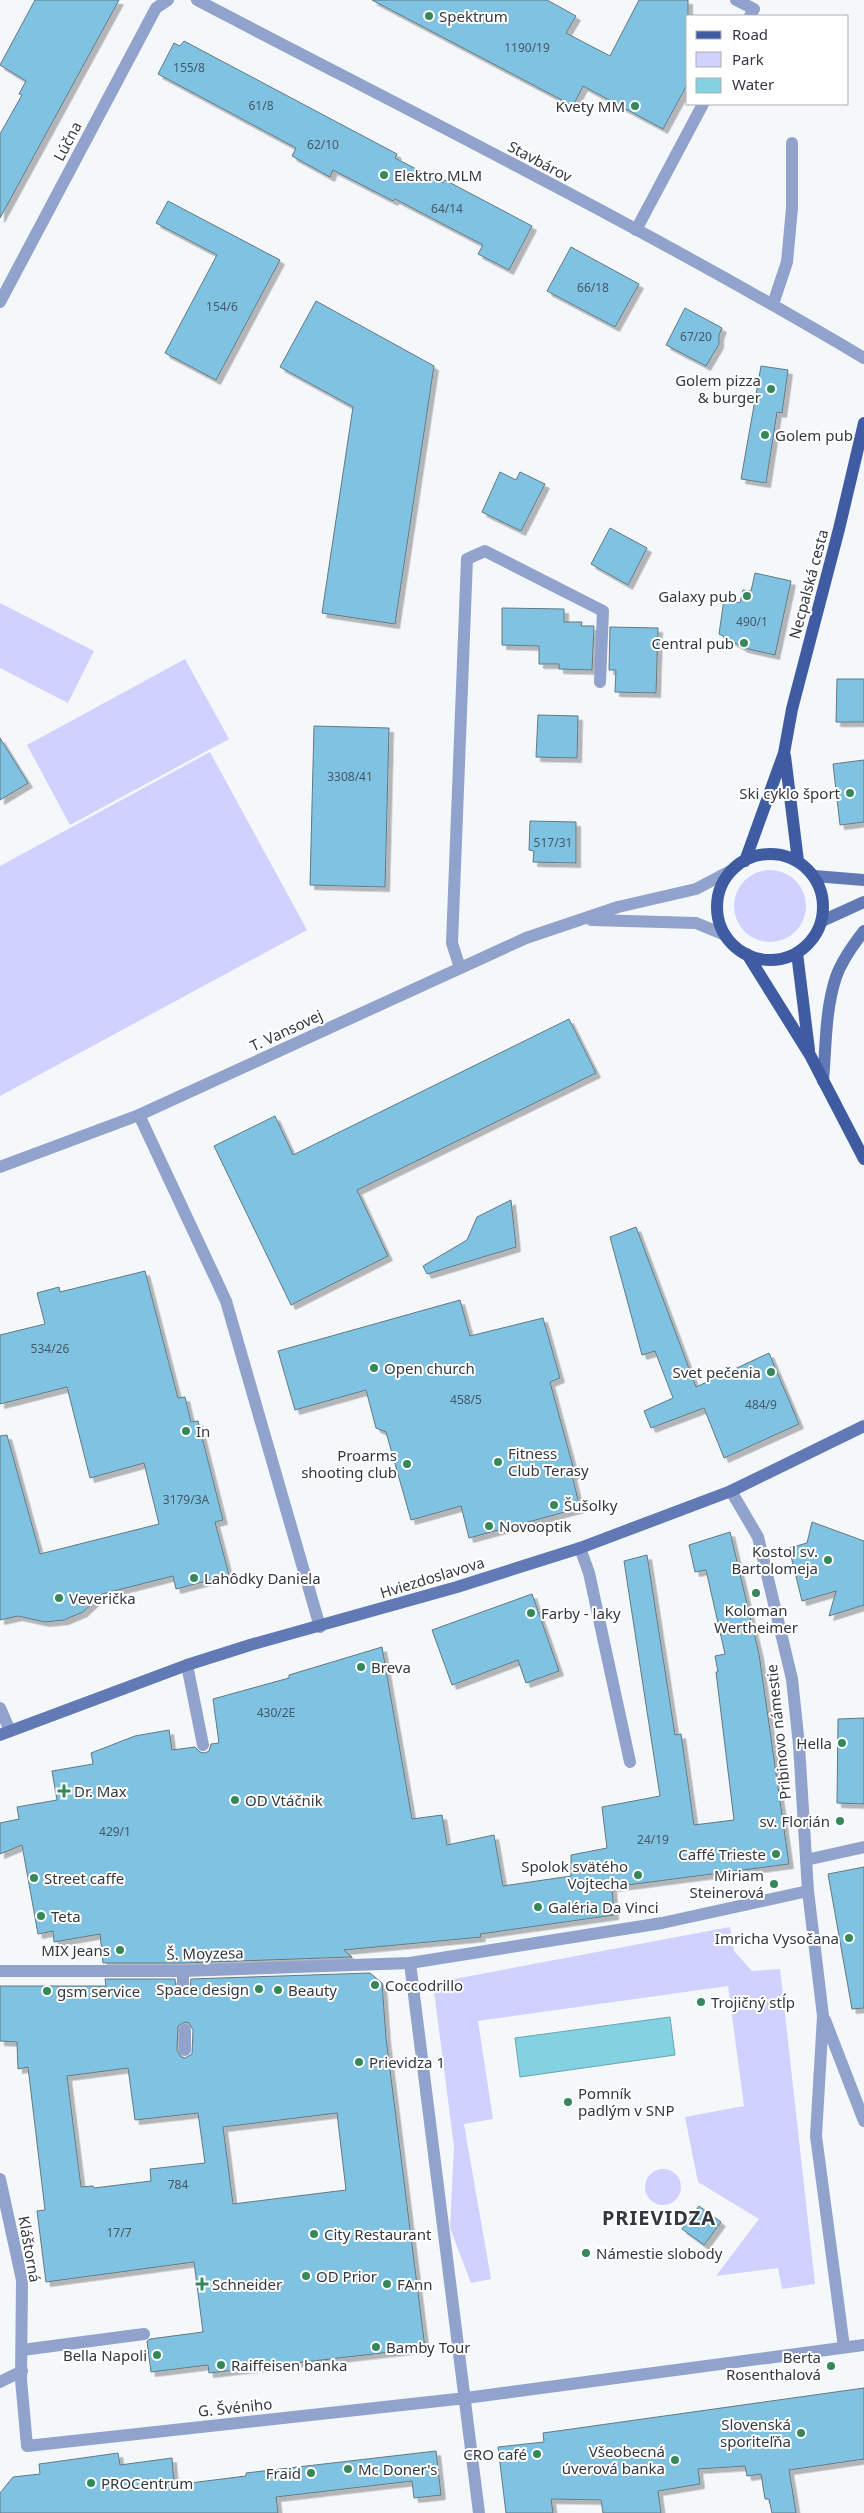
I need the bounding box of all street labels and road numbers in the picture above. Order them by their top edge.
street label: Lúčna [48,118,86,164]
street label: Stavbárov [505,136,576,186]
street label: Necpalská cesta [784,527,832,641]
street label: T. Vansovej [247,1005,325,1055]
street label: Hviezdoslavova [377,1552,487,1602]
street label: Pribinovo námestie [761,1663,795,1801]
street label: Š. Moyzesa [166,1942,244,1964]
street label: Kláštorná [14,2214,46,2284]
street label: G. Švéniho [197,2393,273,2421]

